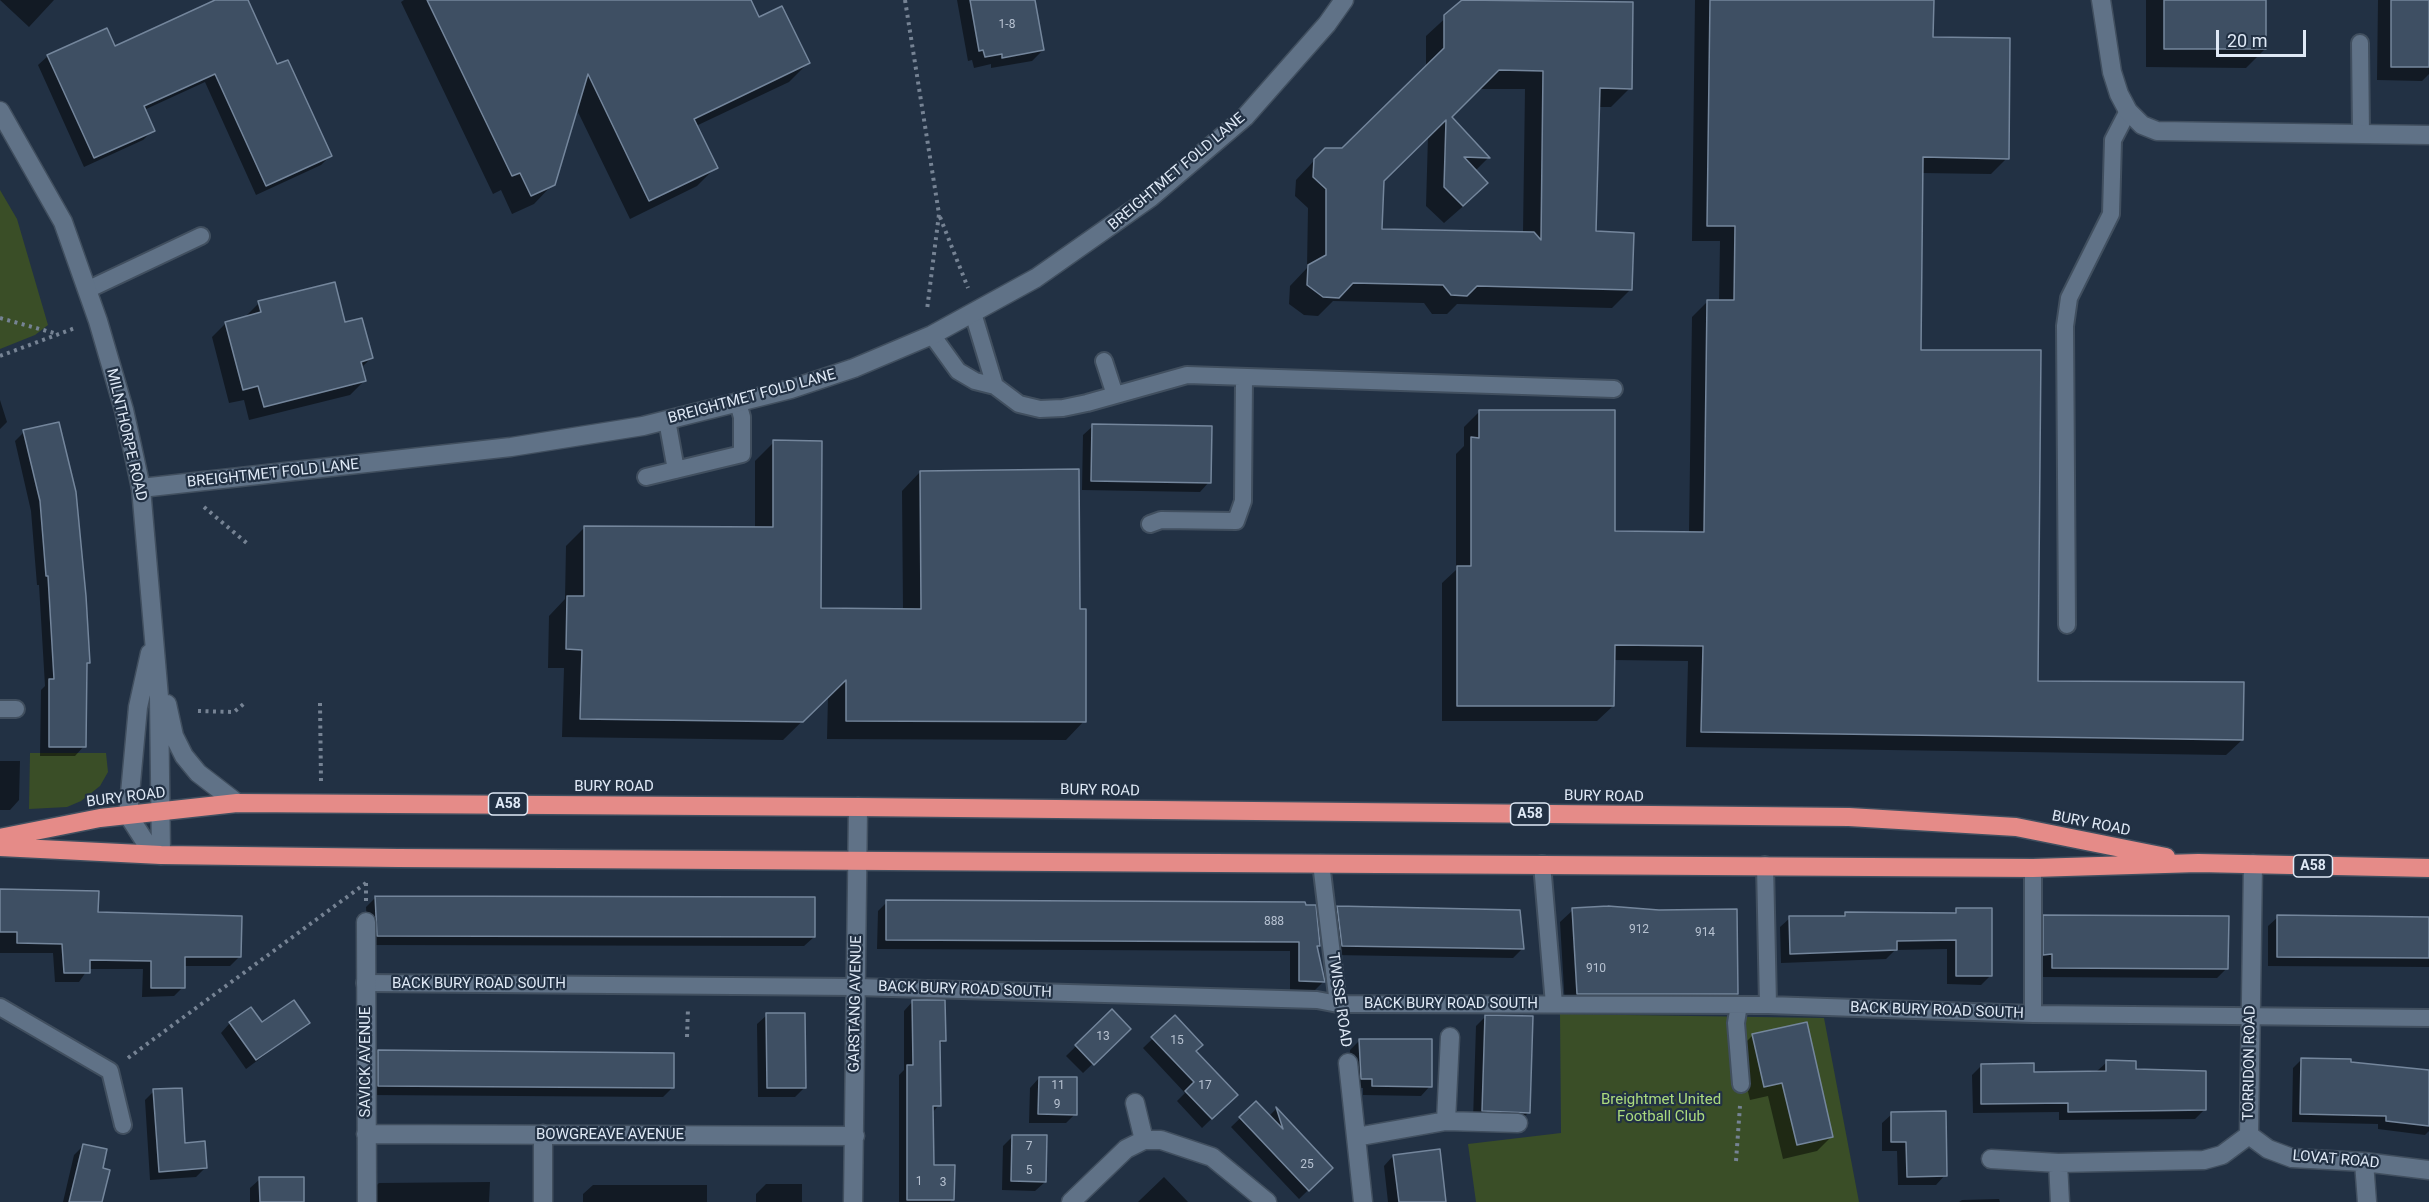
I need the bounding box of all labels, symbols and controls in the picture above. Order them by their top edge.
house number: 1-8 [999,18,1015,32]
scale bar [2219,18,2309,56]
text: 20 m [2227,30,2267,51]
street label: BREIGHTMET FOLD LANE [1105,110,1249,234]
street label: BREIGHTMET FOLD LANE [666,366,838,428]
street label: MILNTHORPE ROAD [102,367,150,503]
street label: BREIGHTMET FOLD LANE [186,456,360,492]
street label: BURY ROAD [574,778,654,796]
street label: BURY ROAD [1060,781,1140,801]
street label: BURY ROAD [85,784,167,812]
street label: BURY ROAD [1564,787,1644,807]
road number: A58 [488,793,528,815]
road number: A58 [1510,803,1550,825]
street label: BURY ROAD [2050,808,2132,840]
road number: A58 [2294,855,2332,877]
house number: 888 [1264,915,1284,929]
house number: 912 [1629,923,1649,937]
house number: 914 [1695,926,1715,940]
street label: GARSTANG AVENUE [846,935,866,1073]
street label: TWISSE ROAD [1323,951,1355,1049]
house number: 910 [1586,962,1606,976]
street label: BACK BURY ROAD SOUTH [392,975,566,993]
street label: BACK BURY ROAD SOUTH [878,978,1052,1002]
street label: BACK BURY ROAD SOUTH [1364,995,1538,1013]
street label: BACK BURY ROAD SOUTH [1850,999,2024,1023]
street label: TORRIDON ROAD [2240,1005,2260,1121]
street label: SAVICK AVENUE [357,1007,375,1117]
house number: 13 [1096,1030,1110,1044]
house number: 15 [1170,1034,1184,1048]
house number: 11 [1051,1079,1065,1093]
house number: 17 [1198,1079,1212,1093]
park label: Breightmet United Football Club [1601,1091,1721,1126]
house number: 9 [1054,1098,1060,1112]
street label: BOWGREAVE AVENUE [536,1126,684,1144]
house number: 7 [1026,1140,1032,1154]
street label: LOVAT ROAD [2292,1147,2380,1173]
house number: 25 [1300,1158,1314,1172]
house number: 5 [1026,1164,1032,1178]
house number: 1 [916,1175,922,1189]
house number: 3 [940,1176,946,1190]

